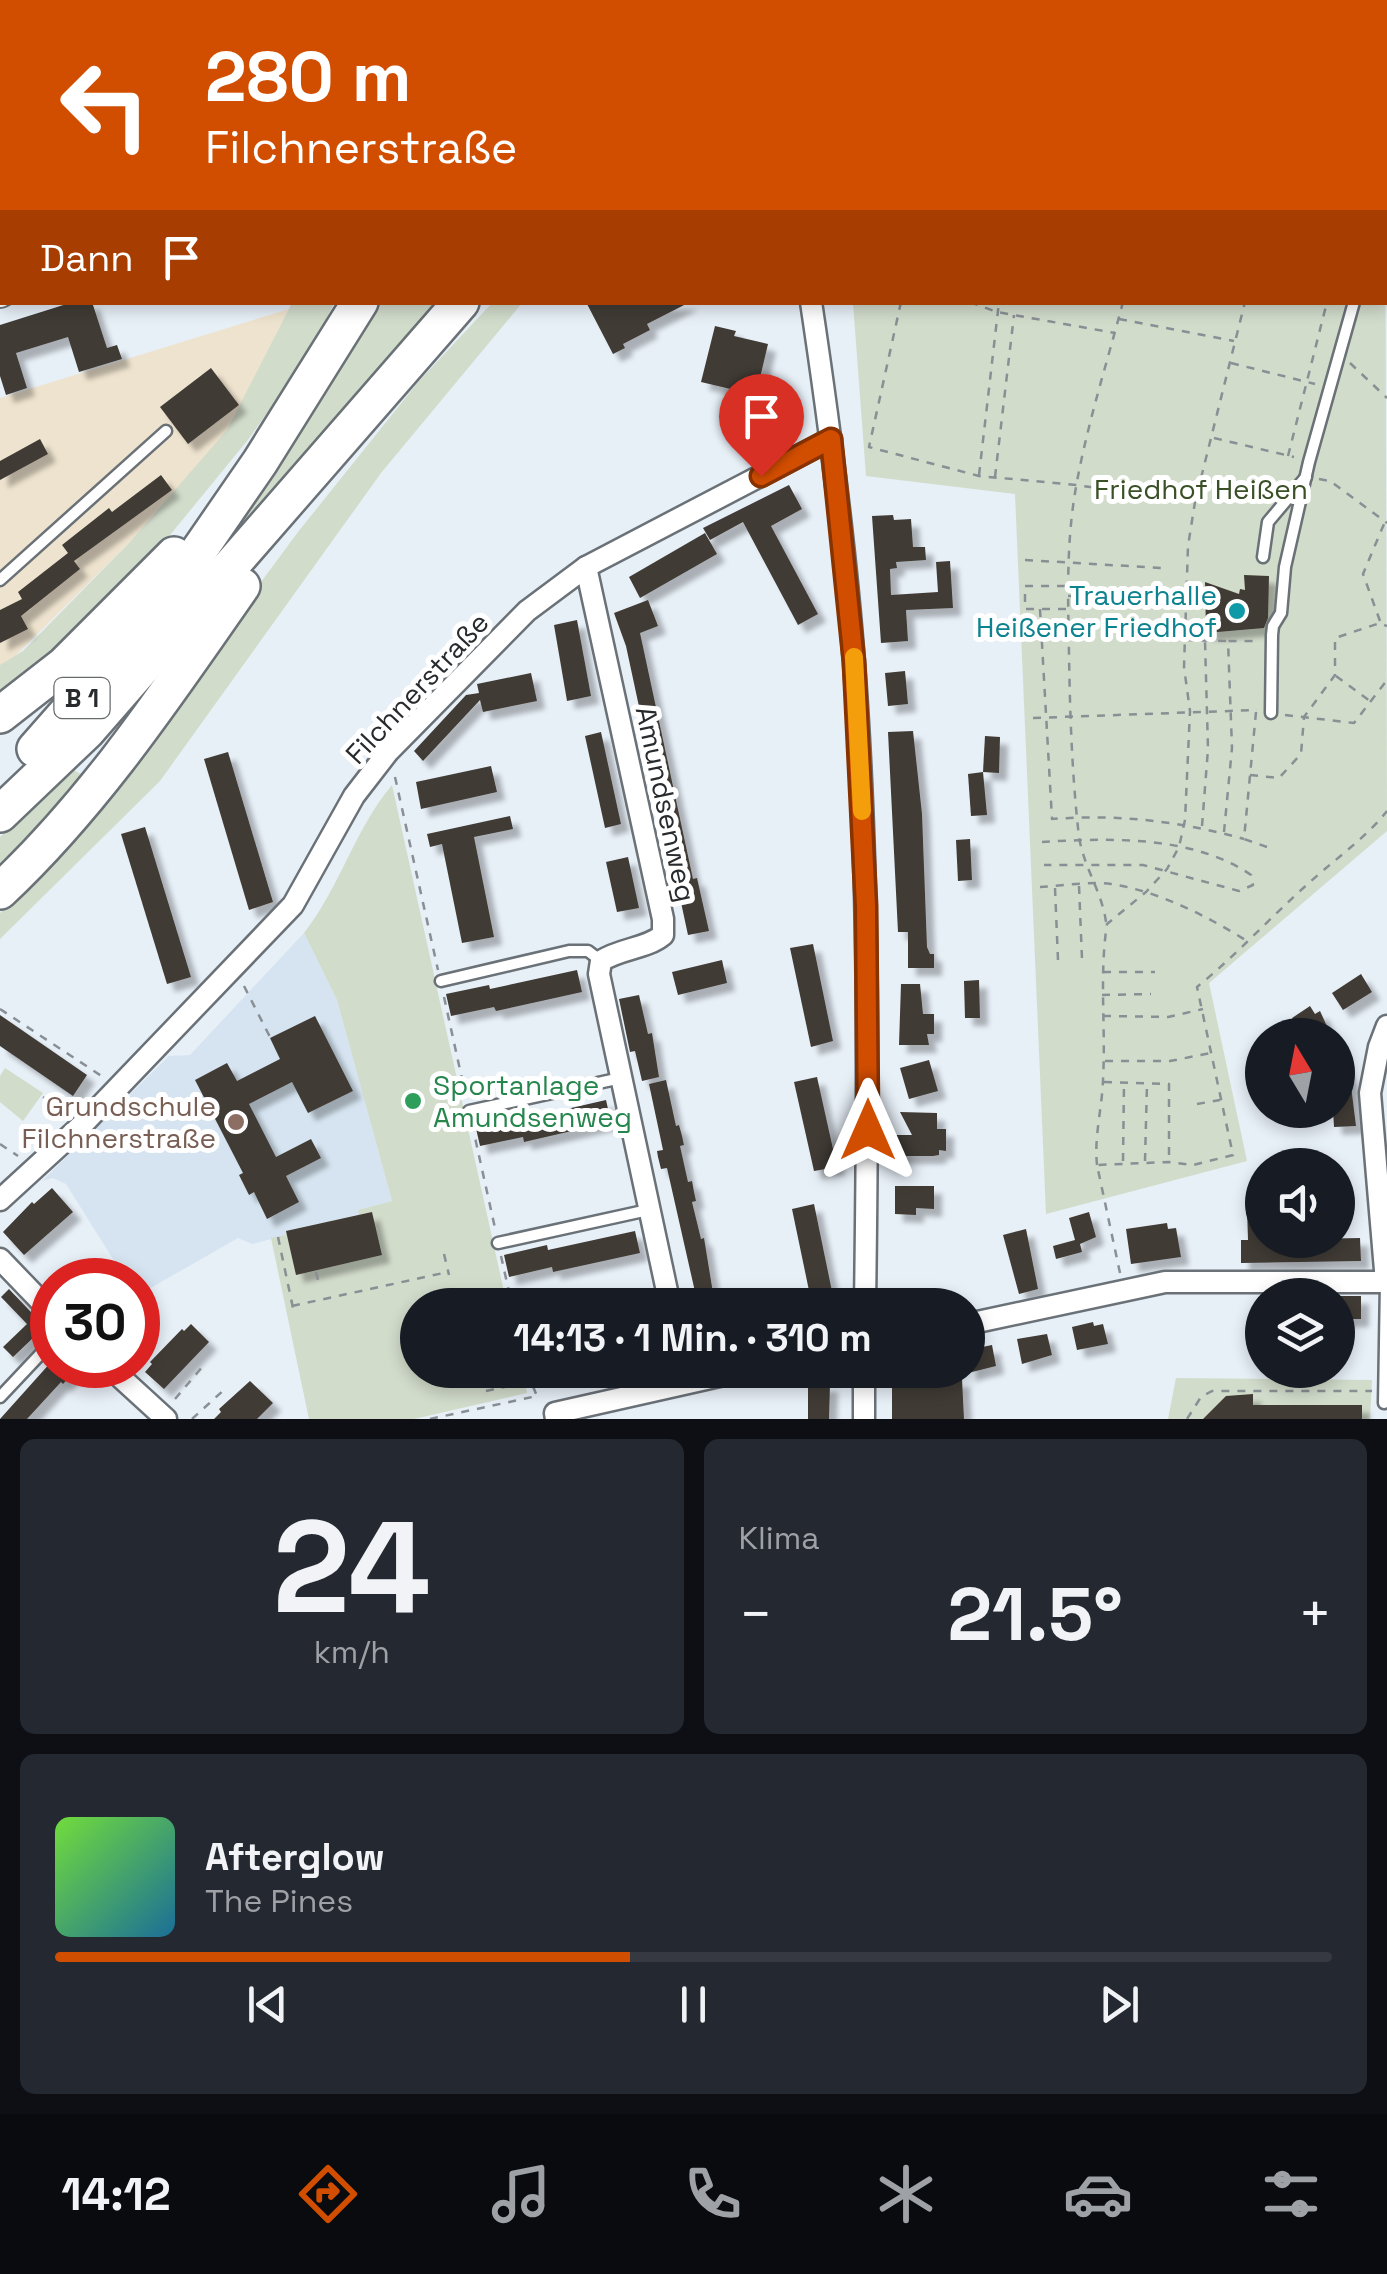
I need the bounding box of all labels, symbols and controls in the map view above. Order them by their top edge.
text: 280 m [205,32,412,121]
icon: left [40,40,170,170]
text: Filchnerstraße [205,119,517,176]
icon: arrive [154,230,209,285]
text: Dann [40,234,134,282]
pin [719,374,804,477]
icon: arrive [734,389,789,444]
park label: Friedhof Heißen [1094,471,1308,507]
place label: Trauerhalle Heißener Friedhof [976,577,1217,645]
marker: Trauerhalle Heißener Friedhof [1226,600,1248,622]
street label: Filchnerstraße [338,605,496,771]
road number: B 1 [54,678,110,718]
street label: Amundsenweg [628,703,704,905]
north arrow [1245,1018,1355,1128]
map controls [1245,1018,1355,1388]
place label: Sportanlage Amundsenweg [433,1067,632,1135]
position arrow [816,1078,920,1182]
place label: Grundschule Filchnerstraße [22,1088,216,1156]
marker: Sportanlage Amundsenweg [402,1090,424,1112]
marker: Grundschule Filchnerstraße [225,1111,247,1133]
button: sound [1245,1148,1355,1258]
speed limit sign: 30 [30,1258,160,1388]
button: layers [1245,1278,1355,1388]
text: 14:13 · 1 Min. · 310 m [513,1314,872,1362]
text: 24 [273,1484,431,1650]
text: Klima [739,1518,820,1558]
text: 21.5° [948,1566,1123,1662]
text: − [739,1579,773,1649]
text: + [1298,1579,1332,1649]
text: km/h [314,1632,390,1672]
text: Afterglow [205,1833,385,1881]
text: The Pines [205,1881,353,1921]
icon: previous [240,1977,295,2032]
icon: pause [666,1977,721,2032]
icon: next [1092,1977,1147,2032]
icon: directions [293,2159,363,2229]
icon: music [486,2159,556,2229]
icon: phone [678,2159,748,2229]
icon: climate [871,2159,941,2229]
icon: car [1063,2159,1133,2229]
icon: filters [1256,2159,1326,2229]
text: 14:12 [61,2166,171,2223]

